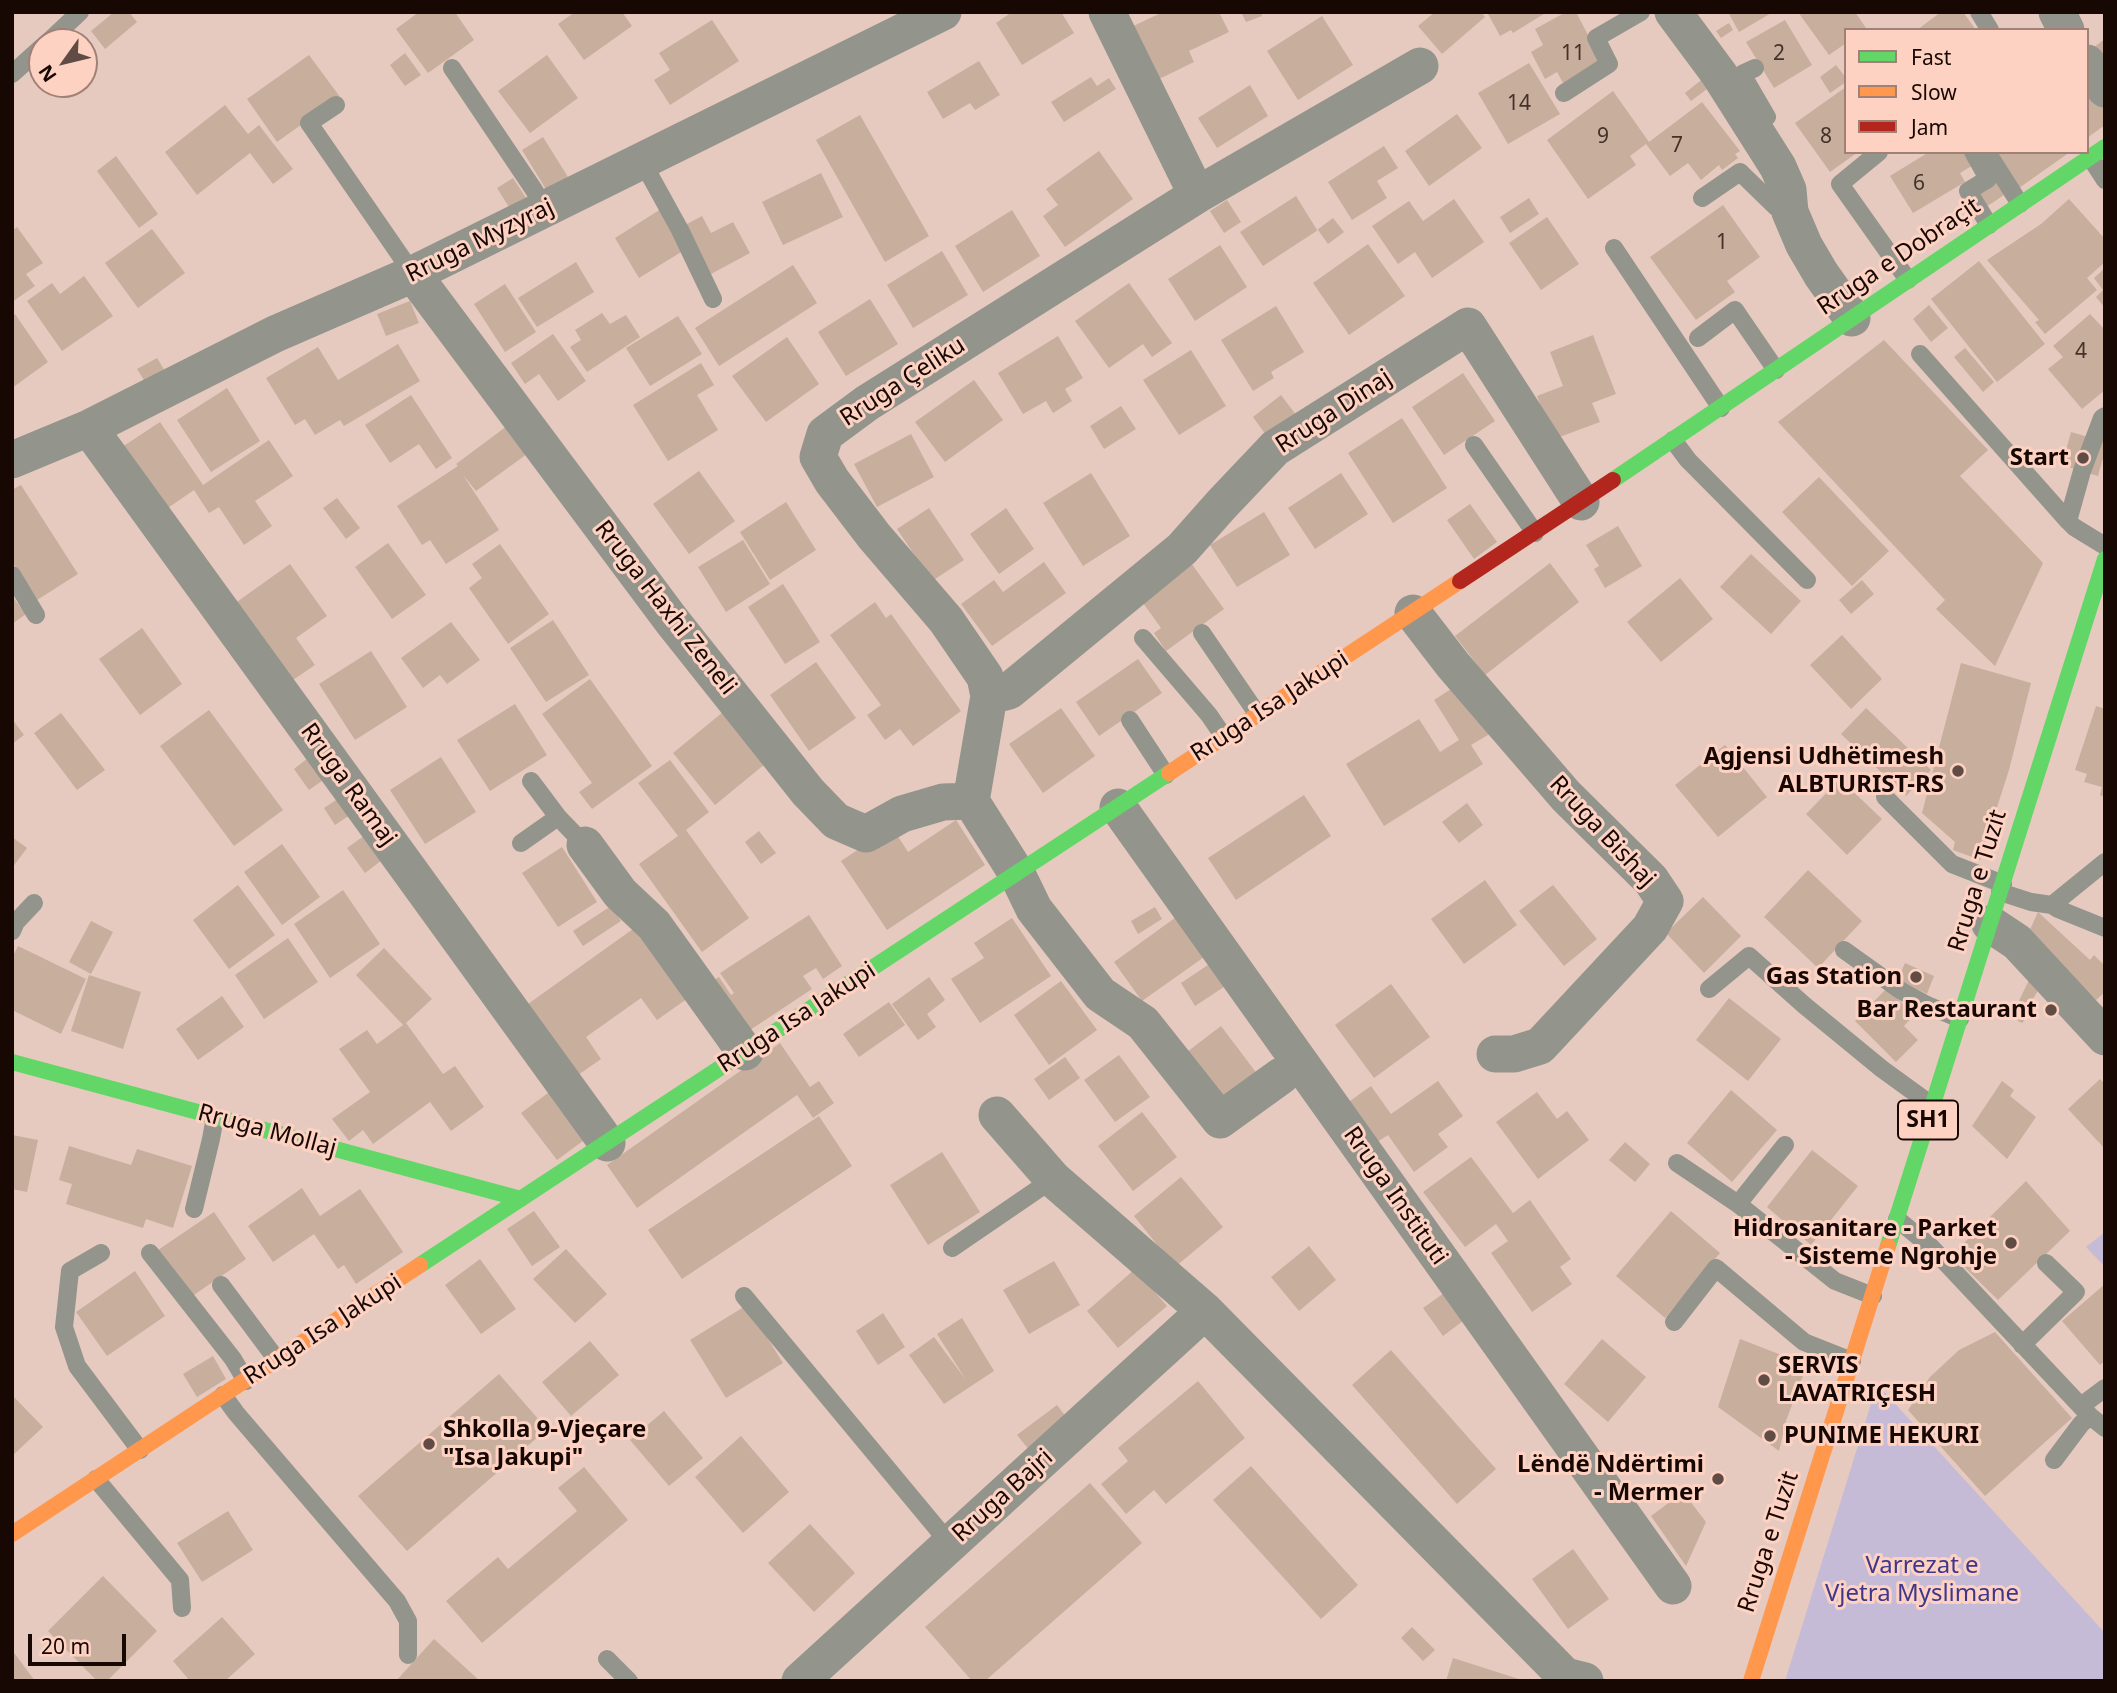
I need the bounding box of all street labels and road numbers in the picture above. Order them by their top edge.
street label: Rruga e Dobraçit [1812,192,1986,322]
street label: Rruga Myzyraj [401,193,559,289]
street label: Rruga Çeliku [835,331,971,433]
street label: Rruga Dinaj [1271,364,1397,460]
street label: Rruga Haxhi Zeneli [588,515,742,701]
street label: Rruga Isa Jakupi [1186,645,1354,769]
street label: Rruga Ramaj [294,718,402,852]
street label: Rruga Bishaj [1543,770,1661,894]
street label: Rruga e Tuzit [1943,806,2013,956]
street label: Rruga Isa Jakupi [713,956,881,1080]
street label: Rruga Mollaj [194,1099,340,1163]
road number: SH1 [1898,1100,1958,1140]
street label: Rruga Instituti [1337,1121,1453,1271]
street label: Rruga Isa Jakupi [239,1268,407,1392]
street label: Rruga Bajri [947,1443,1059,1549]
street label: Rruga e Tuzit [1733,1468,1805,1616]

